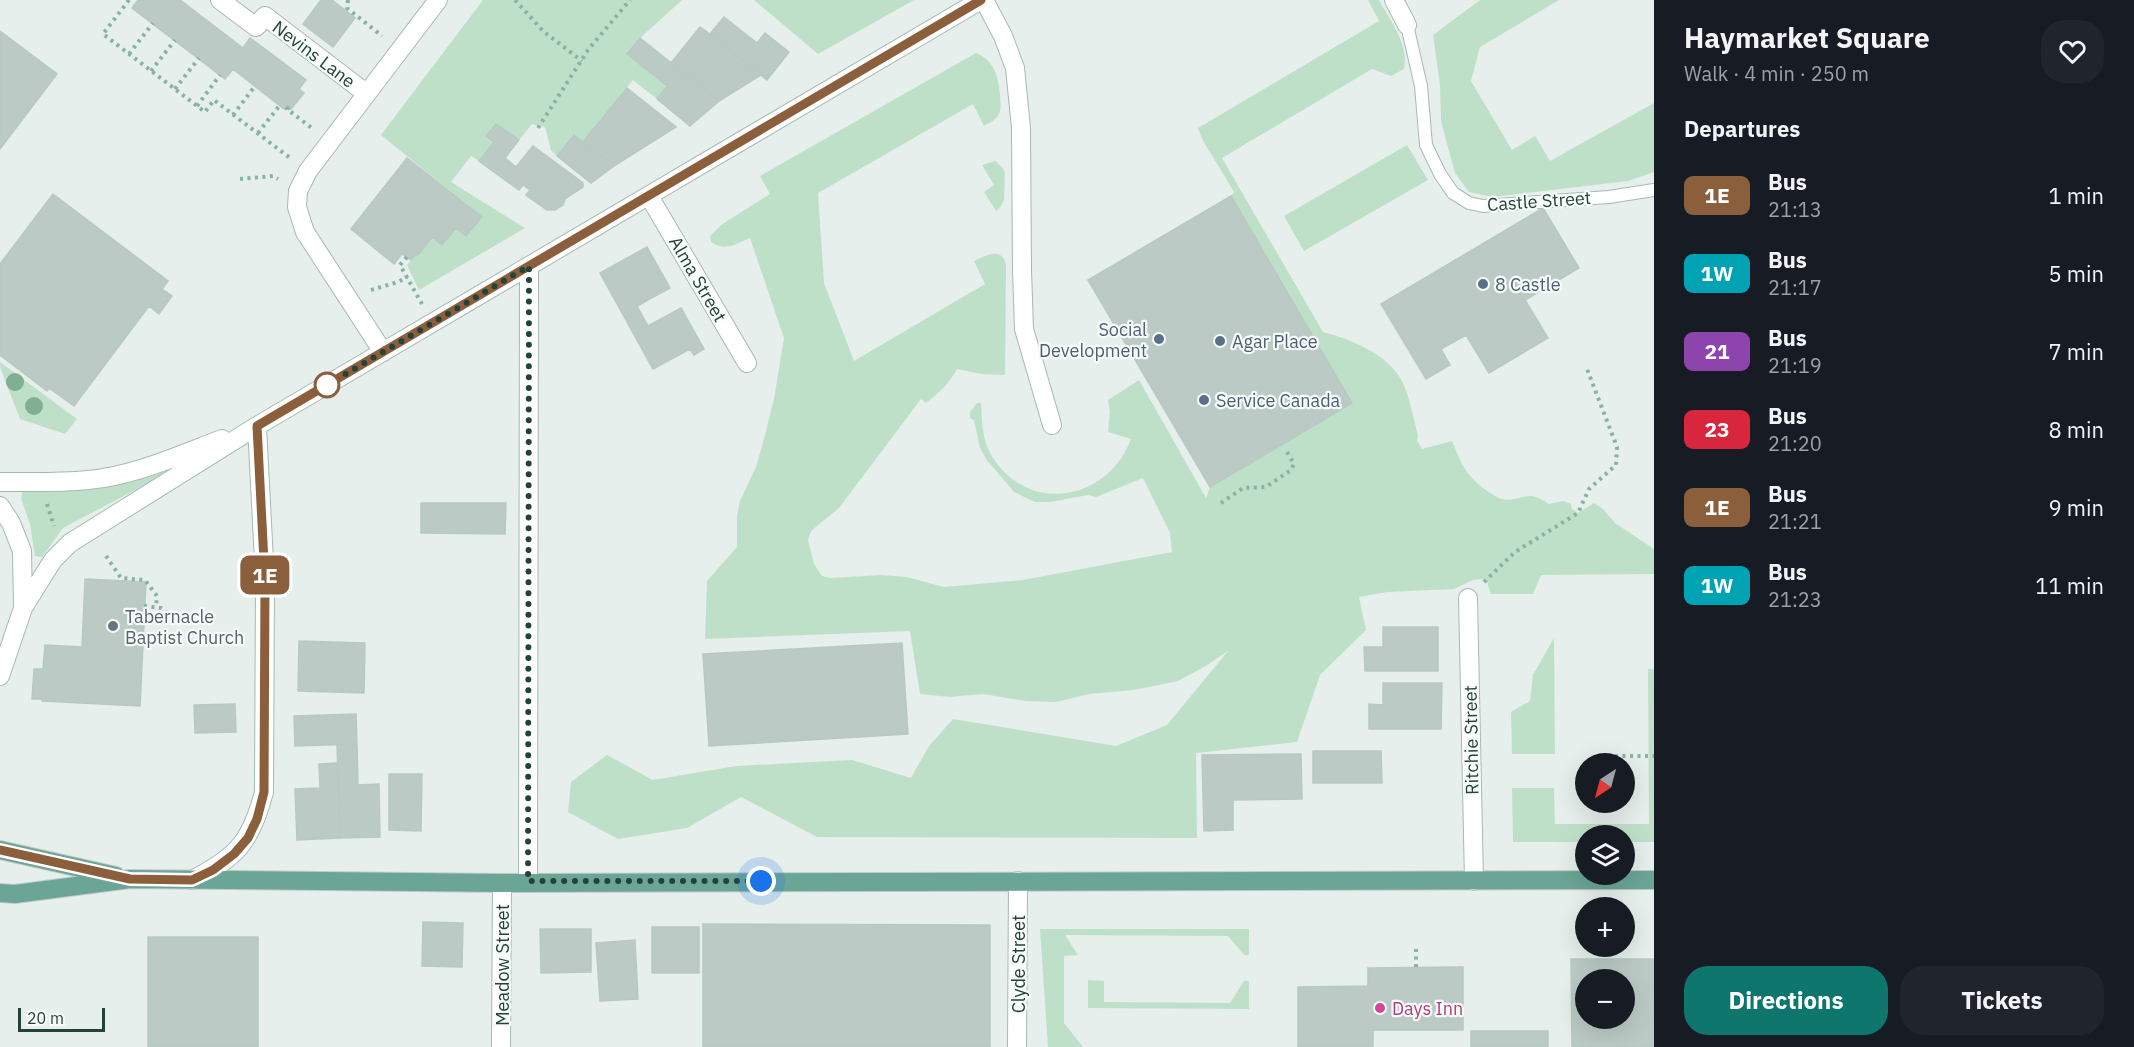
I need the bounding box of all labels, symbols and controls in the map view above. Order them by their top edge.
street label: Nevins Lane [268,15,360,93]
text: Haymarket Square [1684,19,1930,56]
button: heart [2041,20,2104,83]
text: Walk · 4 min · 250 m [1684,60,1869,87]
text: Departures [1684,114,1800,143]
text: Bus [1768,167,1807,196]
text: 1E [1704,181,1730,209]
text: 1 min [2048,181,2104,210]
street label: Castle Street [1486,186,1592,216]
text: 21:13 [1768,196,1822,223]
street label: Alma Street [664,232,732,326]
text: Bus [1768,245,1807,274]
text: 1W [1700,259,1734,287]
text: 5 min [2048,259,2104,288]
place label: 8 Castle [1495,273,1561,296]
text: 21:17 [1768,274,1822,301]
marker: 8 Castle [1476,277,1490,291]
place label: Social Development [1039,318,1147,362]
text: Bus [1768,323,1807,352]
place label: Agar Place [1232,330,1318,353]
marker: Social Development [1152,332,1166,346]
marker: Agar Place [1213,334,1227,348]
text: 21 [1704,337,1730,365]
text: 7 min [2048,337,2104,366]
text: 21:19 [1768,352,1822,379]
unlabelled marker [314,372,340,398]
place label: Service Canada [1216,389,1341,412]
marker: Service Canada [1197,393,1211,407]
text: Bus [1768,401,1807,430]
text: 23 [1704,415,1730,443]
text: 8 min [2048,415,2104,444]
text: 21:20 [1768,430,1822,457]
text: Bus [1768,479,1807,508]
text: 1E [1704,493,1730,521]
text: 9 min [2048,493,2104,522]
text: 21:21 [1768,508,1822,535]
line badge: 1E [238,556,292,594]
text: Bus [1768,557,1807,586]
text: 1E [252,561,278,589]
text: 1W [1700,571,1734,599]
text: 11 min [2035,571,2104,600]
text: 21:23 [1768,586,1822,613]
place label: Tabernacle Baptist Church [125,605,244,649]
marker: Tabernacle Baptist Church [106,619,120,633]
street label: Ritchie Street [1459,685,1483,795]
north arrow [1575,753,1635,813]
map controls [1575,753,1635,1029]
button: layers [1575,825,1635,885]
your location [746,866,776,896]
button: + [1575,897,1635,957]
street label: Meadow Street [491,904,514,1026]
street label: Clyde Street [1007,915,1030,1013]
button: Directions [1684,966,1888,1035]
button: Tickets [1900,966,2104,1035]
button: − [1575,969,1635,1029]
place label: Days Inn [1392,997,1463,1020]
marker: Days Inn [1373,1001,1387,1015]
scale bar [18,1005,105,1032]
text: 20 m [27,1008,64,1028]

